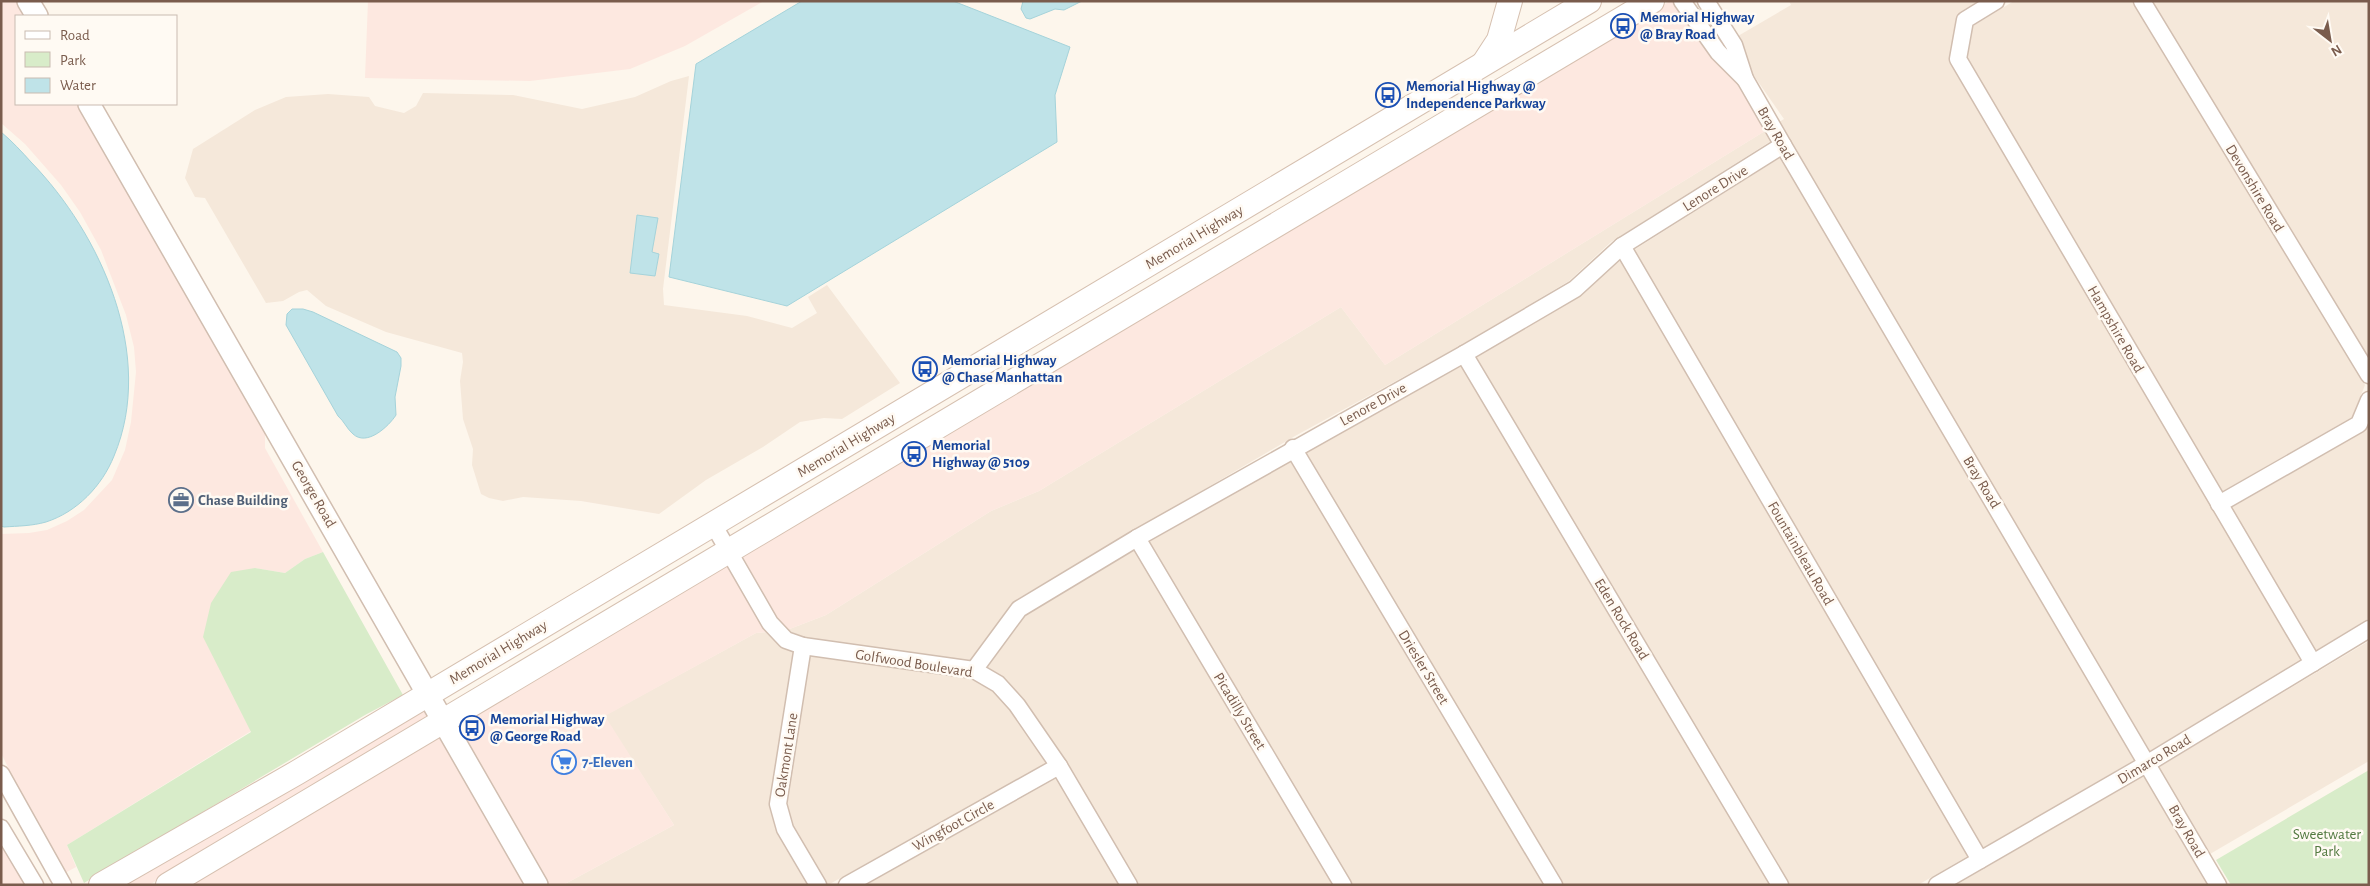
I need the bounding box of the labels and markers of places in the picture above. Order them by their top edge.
place label: Memorial Highway @ Bray Road [1640,10,1755,42]
bus stop icon: Memorial Highway @ Bray Road [1610,13,1636,39]
place label: Memorial Highway @ Independence Parkway [1406,79,1546,111]
bus stop icon: Memorial Highway @ Independence Parkway [1375,82,1401,108]
place label: Memorial Highway @ Chase Manhattan [942,353,1062,385]
bus stop icon: Memorial Highway @ Chase Manhattan [912,356,938,382]
place label: Memorial Highway @ 5109 [932,438,1030,470]
bus stop icon: Memorial Highway @ 5109 [901,441,927,467]
office icon: Chase Building [168,487,194,513]
place label: Chase Building [198,493,288,508]
place label: Memorial Highway @ George Road [490,712,605,744]
bus stop icon: Memorial Highway @ George Road [459,715,485,741]
supermarket icon: 7-Eleven [551,749,577,775]
place label: 7-Eleven [582,755,633,770]

